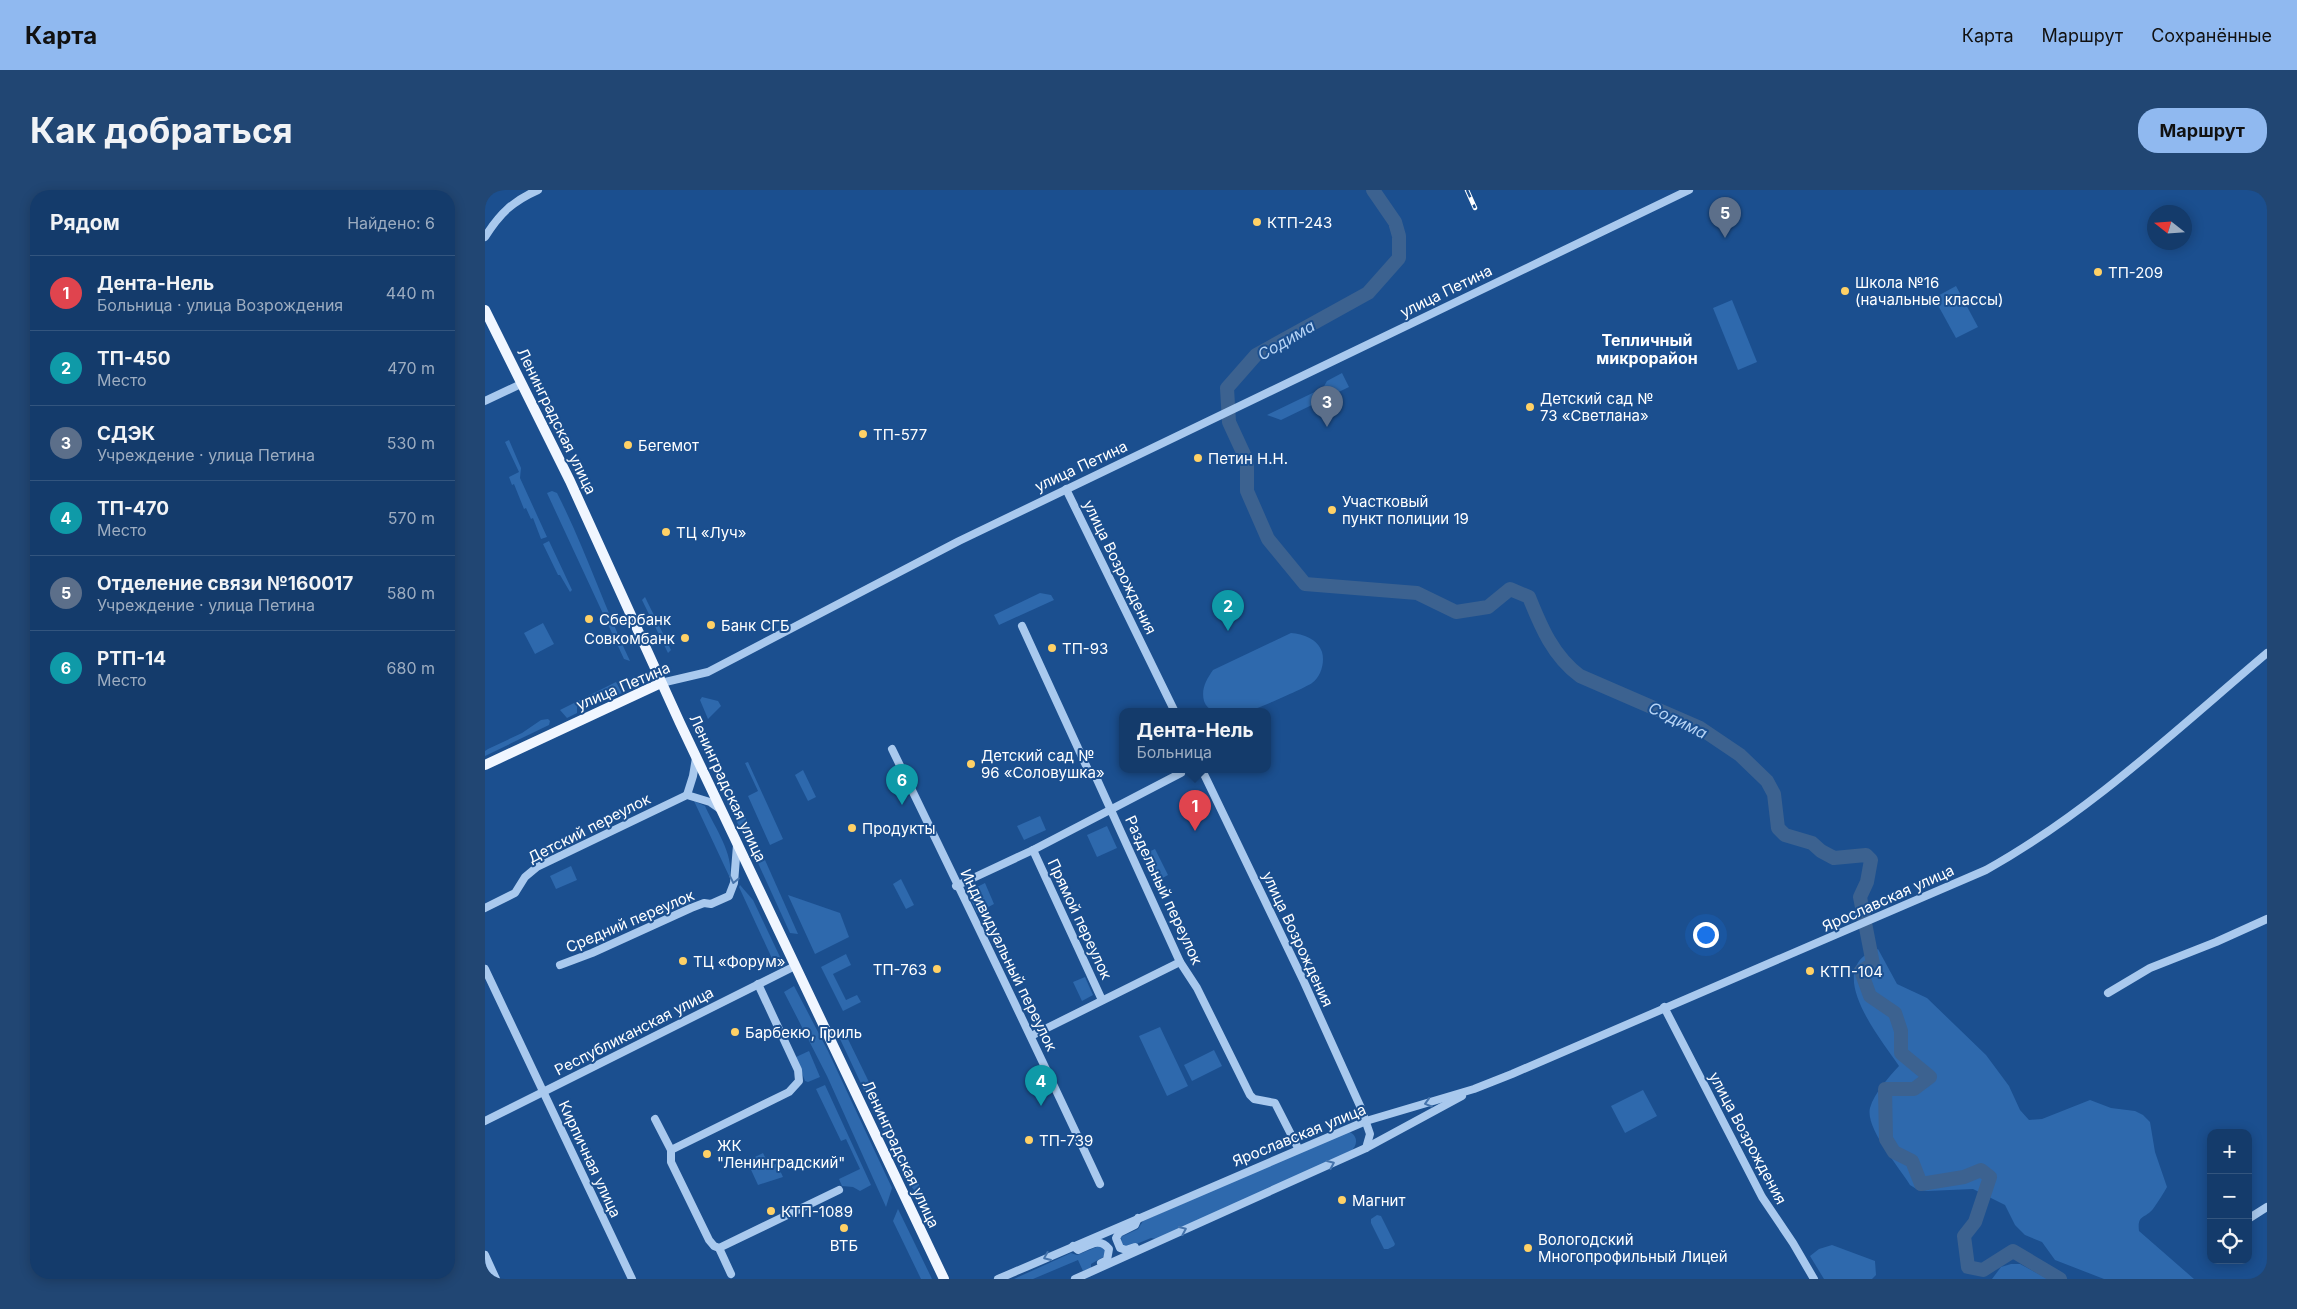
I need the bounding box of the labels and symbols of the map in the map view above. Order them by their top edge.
pin: 5 [1709,197,1741,238]
north arrow [2147,205,2192,250]
place label: КТП-243 [1267,213,1332,232]
marker: КТП-243 [1251,216,1263,228]
street label: улица Петина [1397,261,1495,321]
place label: ТП-209 [2108,263,2163,282]
marker: ТП-209 [2092,266,2104,278]
place label: Школа №16 (начальные классы) [1855,273,2004,309]
marker: Школа №16 (начальные классы) [1839,285,1851,297]
water label: Содима [1254,316,1318,364]
district label: Тепличный микрорайон [1596,330,1698,368]
street label: Ленинградская улица [513,345,601,497]
pin: 3 [1311,386,1343,427]
place label: Детский сад № 73 «Светлана» [1540,389,1654,425]
marker: Детский сад № 73 «Светлана» [1524,401,1536,413]
place label: ТП-577 [873,425,927,444]
marker: ТП-577 [857,428,869,440]
place label: Бегемот [638,436,699,455]
street label: улица Петина [1032,436,1130,496]
marker: Бегемот [622,439,634,451]
place label: Петин Н.Н. [1208,449,1288,468]
marker: Петин Н.Н. [1192,452,1204,464]
place label: Участковый пункт полиции 19 [1342,492,1469,528]
street label: улица Возрождения [1079,497,1161,637]
marker: Участковый пункт полиции 19 [1326,504,1338,516]
place label: ТЦ «Луч» [676,523,747,542]
marker: ТЦ «Луч» [660,526,672,538]
pin: 2 [1212,590,1244,631]
place label: Сбербанк [599,610,671,629]
marker: Сбербанк [583,613,595,625]
place label: Банк СГБ [721,616,790,635]
marker: Банк СГБ [705,619,717,631]
place label: Совкомбанк [584,629,675,648]
marker: Совкомбанк [679,632,691,644]
place label: ТП-93 [1062,639,1108,658]
marker: ТП-93 [1046,642,1058,654]
street label: улица Петина [573,658,673,714]
water label: Содима [1645,697,1711,743]
street label: Ленинградская улица [685,711,771,865]
place label: Детский сад № 96 «Соловушка» [981,746,1105,782]
marker: Детский сад № 96 «Соловушка» [965,758,977,770]
pin: 6 [886,764,918,805]
street label: Детский переулок [524,789,654,867]
pin: 1 [1179,790,1211,831]
street label: Раздельный переулок [1121,812,1207,968]
place label: Продукты [862,819,936,838]
marker: Продукты [846,822,858,834]
street label: Прямой переулок [1044,856,1116,982]
street label: Ярославская улица [1819,860,1957,936]
street label: Индивидуальный переулок [956,866,1062,1054]
street label: улица Возрождения [1258,868,1338,1010]
one-way arrow [729,875,740,884]
street label: Средний переулок [563,885,697,957]
your location [1693,922,1719,948]
place label: ТЦ «Форум» [693,952,785,971]
marker: ТЦ «Форум» [677,955,689,967]
place label: ТП-763 [873,960,927,979]
place label: КТП-104 [1820,962,1883,981]
marker: ТП-763 [931,963,943,975]
marker: КТП-104 [1804,965,1816,977]
street label: Республиканская улица [551,983,717,1079]
place label: Барбекю, Гриль [745,1023,862,1042]
marker: Барбекю, Гриль [729,1026,741,1038]
pin: 4 [1025,1065,1057,1106]
street label: улица Возрождения [1705,1069,1791,1207]
street label: Ленинградская улица [858,1077,944,1231]
street label: Кирпичная улица [555,1097,625,1221]
one-way arrow [1424,1097,1432,1107]
street label: Ярославская улица [1230,1100,1368,1170]
place label: ТП-739 [1039,1131,1093,1150]
marker: ТП-739 [1023,1134,1035,1146]
place label: ЖК "Ленинградский" [717,1136,845,1172]
marker: ЖК "Ленинградский" [701,1148,713,1160]
one-way arrow [1326,1159,1335,1170]
place label: Магнит [1352,1191,1405,1210]
marker: Магнит [1336,1194,1348,1206]
place label: КТП-1089 [781,1202,853,1221]
marker: КТП-1089 [765,1205,777,1217]
marker: ВТБ [838,1222,850,1234]
one-way arrow [1178,1225,1187,1236]
place label: Вологодский Многопрофильный Лицей [1538,1230,1728,1266]
place label: ВТБ [830,1236,858,1255]
marker: Вологодский Многопрофильный Лицей [1522,1242,1534,1254]
one-way arrow [1043,1251,1052,1262]

